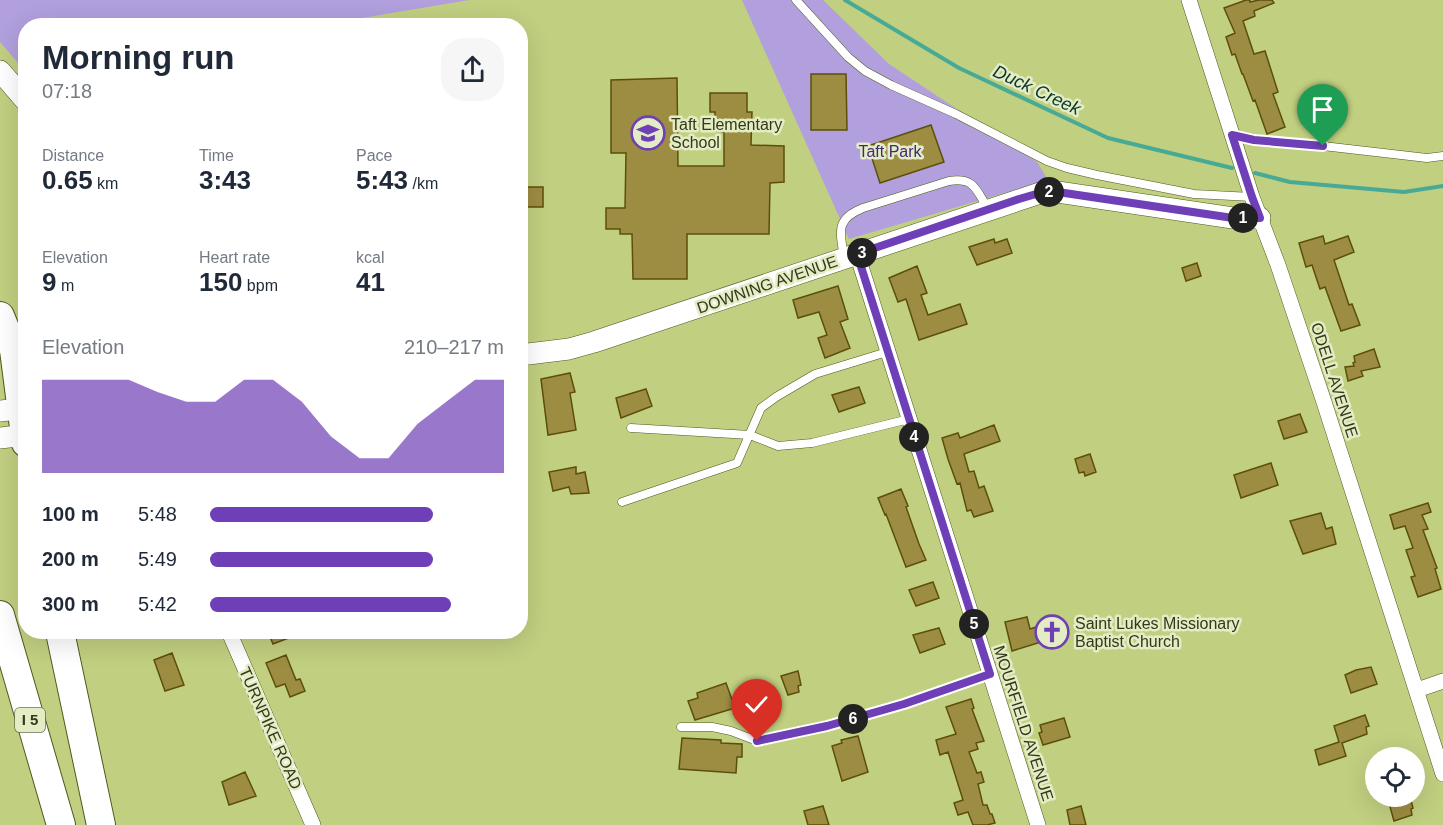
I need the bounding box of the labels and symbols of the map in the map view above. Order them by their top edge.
water label: Duck Creek [990,61,1085,119]
pin [1297,84,1348,146]
school or university icon: Taft Elementary School [630,115,666,151]
place label: Taft Elementary School [671,116,782,151]
park label: Taft Park [858,143,923,160]
pin: 2 [1034,177,1064,207]
pin: 1 [1228,203,1258,233]
pin: 3 [847,238,877,268]
street label: DOWNING AVENUE [695,252,840,316]
street label: ODELL AVENUE [1308,320,1361,440]
pin: 4 [899,422,929,452]
pin: 5 [959,609,989,639]
church icon: Saint Lukes Missionary Baptist Church [1034,614,1070,650]
place label: Saint Lukes Missionary Baptist Church [1075,615,1240,650]
street label: MOURFIELD AVENUE [990,643,1057,803]
street label: TURNPIKE ROAD [236,665,305,792]
pin [731,679,782,741]
pin: 6 [838,704,868,734]
road number: I 5 [15,708,45,732]

